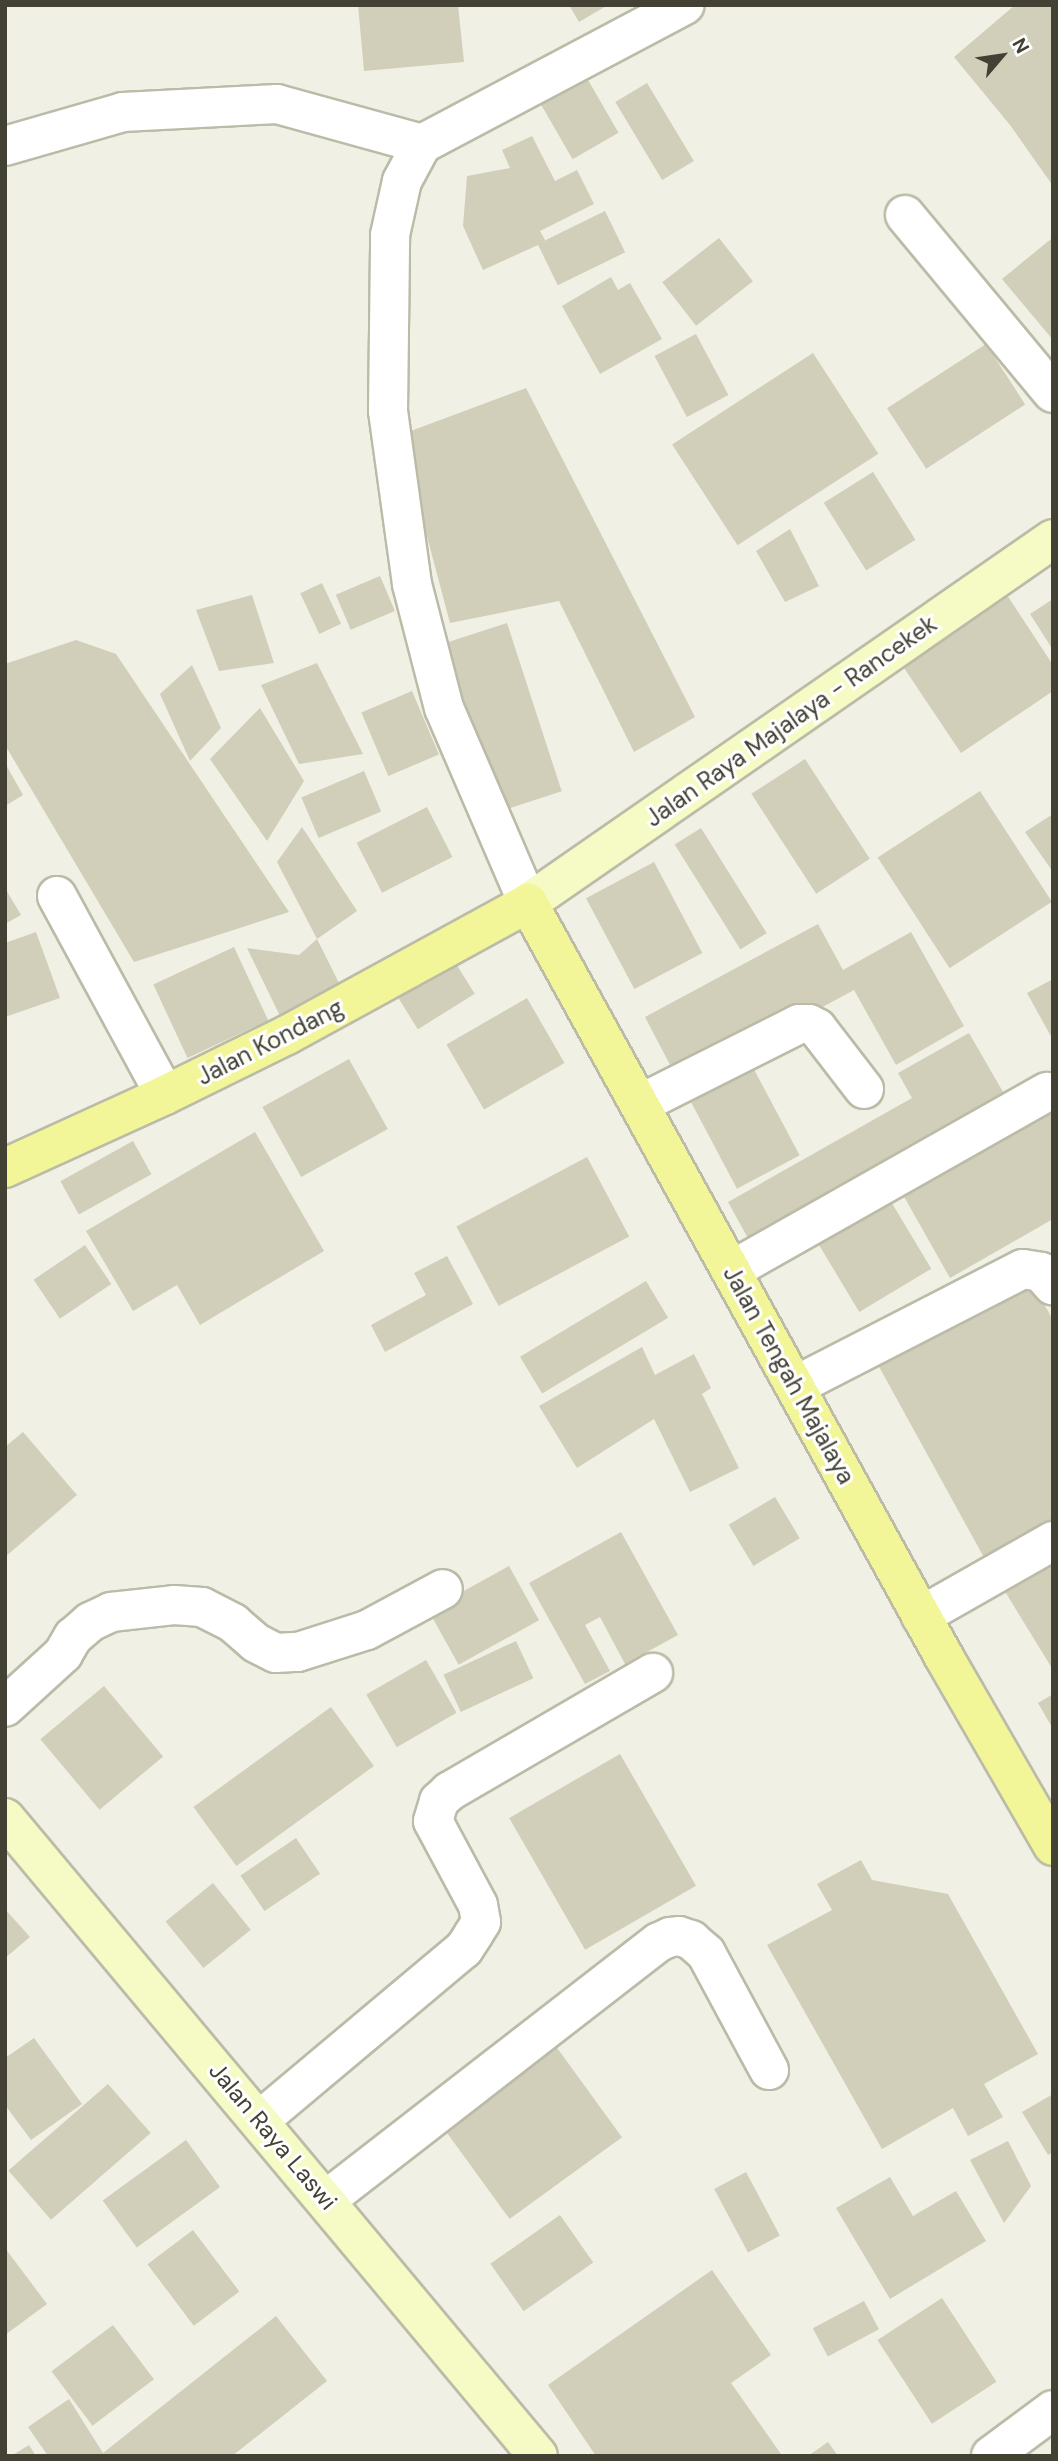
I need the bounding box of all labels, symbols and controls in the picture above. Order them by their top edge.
north arrow [967,21,1037,91]
text: N [1007,33,1035,58]
street label: Jalan Raya Majalaya - Rancekek [640,609,942,833]
street label: Jalan Kondang [192,993,348,1091]
street label: Jalan Tengah Majalaya [717,1261,861,1489]
street label: Jalan Raya Laswi [203,2056,343,2216]

